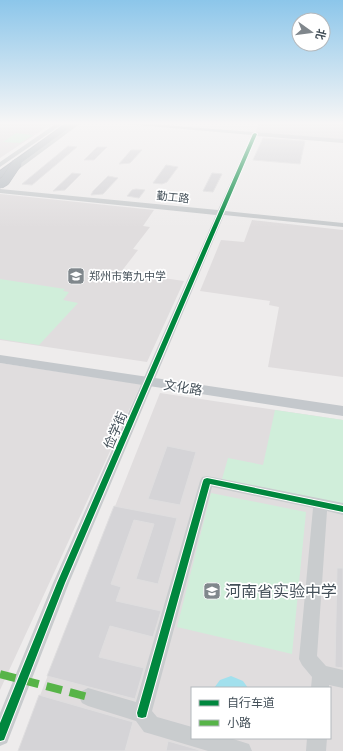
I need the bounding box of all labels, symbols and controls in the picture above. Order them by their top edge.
north arrow [291,12,331,52]
text: 北 [314,28,329,41]
street label: 勤工路 [156,188,190,205]
school or university icon: 郑州市第九中学 [66,266,86,286]
place label: 郑州市第九中学 [89,269,166,282]
street label: 文化路 [162,376,204,398]
street label: 俭学街 [100,409,130,451]
school or university icon: 河南省实验中学 [202,581,222,601]
place label: 河南省实验中学 [225,581,337,601]
legend [191,687,331,739]
text: 自行车道 [227,695,275,710]
text: 小路 [227,715,251,730]

